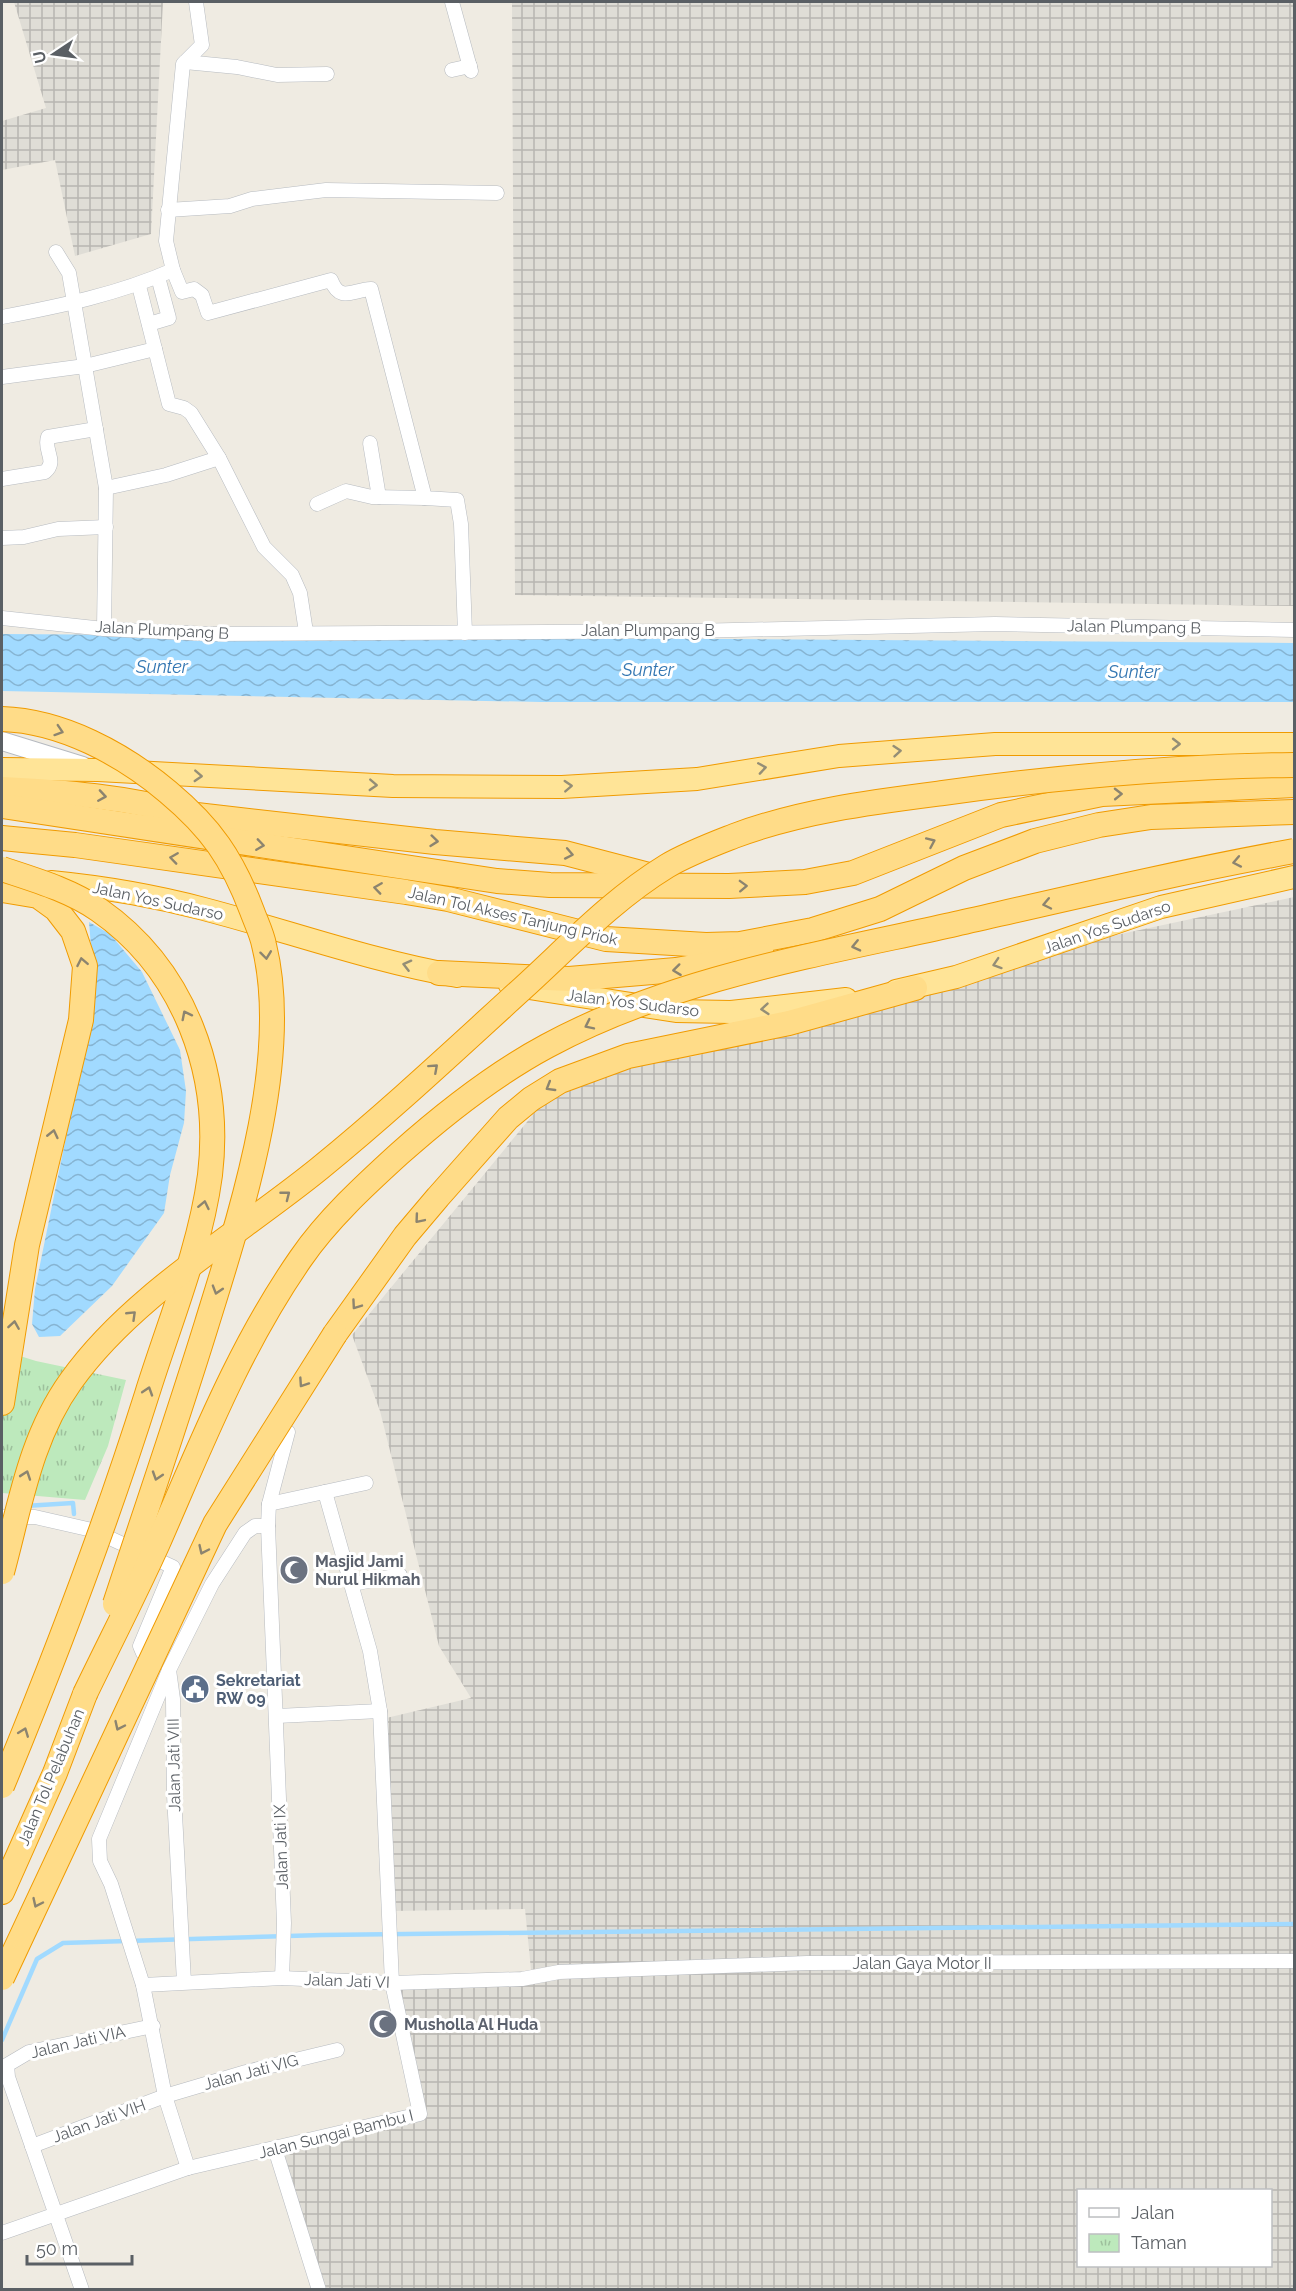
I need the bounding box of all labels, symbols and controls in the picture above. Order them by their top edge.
north arrow [24,24,84,84]
text: U [29,49,50,65]
street label: Jalan Plumpang B [1067,616,1201,638]
street label: Jalan Plumpang B [95,617,229,643]
street label: Jalan Plumpang B [581,621,715,640]
water label: Sunter [135,656,189,677]
water label: Sunter [621,659,675,680]
water label: Sunter [1107,661,1161,682]
one-way arrow [53,724,64,736]
one-way arrow [1171,738,1180,750]
one-way arrow [893,745,902,758]
one-way arrow [757,763,767,775]
one-way arrow [193,769,202,782]
one-way arrow [369,778,378,791]
one-way arrow [564,780,573,792]
one-way arrow [1114,788,1123,800]
one-way arrow [97,790,106,802]
one-way arrow [429,835,438,847]
one-way arrow [924,837,935,849]
one-way arrow [255,838,265,850]
one-way arrow [563,847,573,860]
one-way arrow [170,853,179,865]
one-way arrow [1232,855,1242,868]
street label: Jalan Yos Sudarso [91,878,225,924]
one-way arrow [738,879,747,892]
one-way arrow [374,882,383,894]
street label: Jalan Tol Akses Tanjung Priok [406,883,620,950]
street label: Jalan Yos Sudarso [1041,896,1173,958]
one-way arrow [1042,896,1052,909]
one-way arrow [851,939,861,952]
one-way arrow [259,950,271,959]
one-way arrow [76,957,89,967]
one-way arrow [992,957,1003,969]
one-way arrow [403,959,413,972]
one-way arrow [673,963,682,976]
street label: Jalan Yos Sudarso [566,985,700,1021]
one-way arrow [760,1002,770,1015]
one-way arrow [181,1010,193,1021]
one-way arrow [585,1018,596,1030]
one-way arrow [427,1064,438,1075]
one-way arrow [546,1079,556,1091]
one-way arrow [46,1129,59,1139]
one-way arrow [279,1192,290,1203]
one-way arrow [196,1200,209,1210]
one-way arrow [415,1212,426,1223]
one-way arrow [212,1284,224,1295]
one-way arrow [352,1299,363,1310]
one-way arrow [126,1311,136,1322]
one-way arrow [8,1320,20,1329]
one-way arrow [299,1376,310,1387]
one-way arrow [141,1386,153,1397]
one-way arrow [19,1470,32,1481]
one-way arrow [152,1470,165,1481]
one-way arrow [198,1544,210,1555]
place label: Masjid Jami Nurul Hikmah [315,1552,420,1589]
mosque icon: Masjid Jami Nurul Hikmah [278,1554,310,1586]
place label: Sekretariat RW 09 [216,1671,301,1708]
public building icon: Sekretariat RW 09 [179,1673,211,1705]
street label: Jalan Tol Pelabuhan [14,1706,88,1848]
street label: Jalan Jati VIII [164,1718,184,1812]
one-way arrow [115,1720,127,1731]
one-way arrow [17,1728,29,1739]
street label: Jalan Jati IX [270,1803,292,1890]
one-way arrow [32,1897,44,1908]
street label: Jalan Gaya Motor II [852,1954,992,1973]
street label: Jalan Jati VI [304,1970,390,1992]
mosque icon: Musholla Al Huda [367,2008,399,2040]
place label: Musholla Al Huda [404,2015,538,2034]
street label: Jalan Jati VIA [29,2022,127,2062]
street label: Jalan Jati VIG [202,2050,300,2094]
street label: Jalan Jati VIH [50,2095,148,2147]
street label: Jalan Sungai Bambu I [257,2106,415,2162]
legend [1077,2189,1272,2267]
text: Jalan [1131,2202,1175,2223]
scale bar [27,2228,132,2266]
text: Taman [1131,2232,1187,2253]
text: 50 m [36,2238,78,2259]

